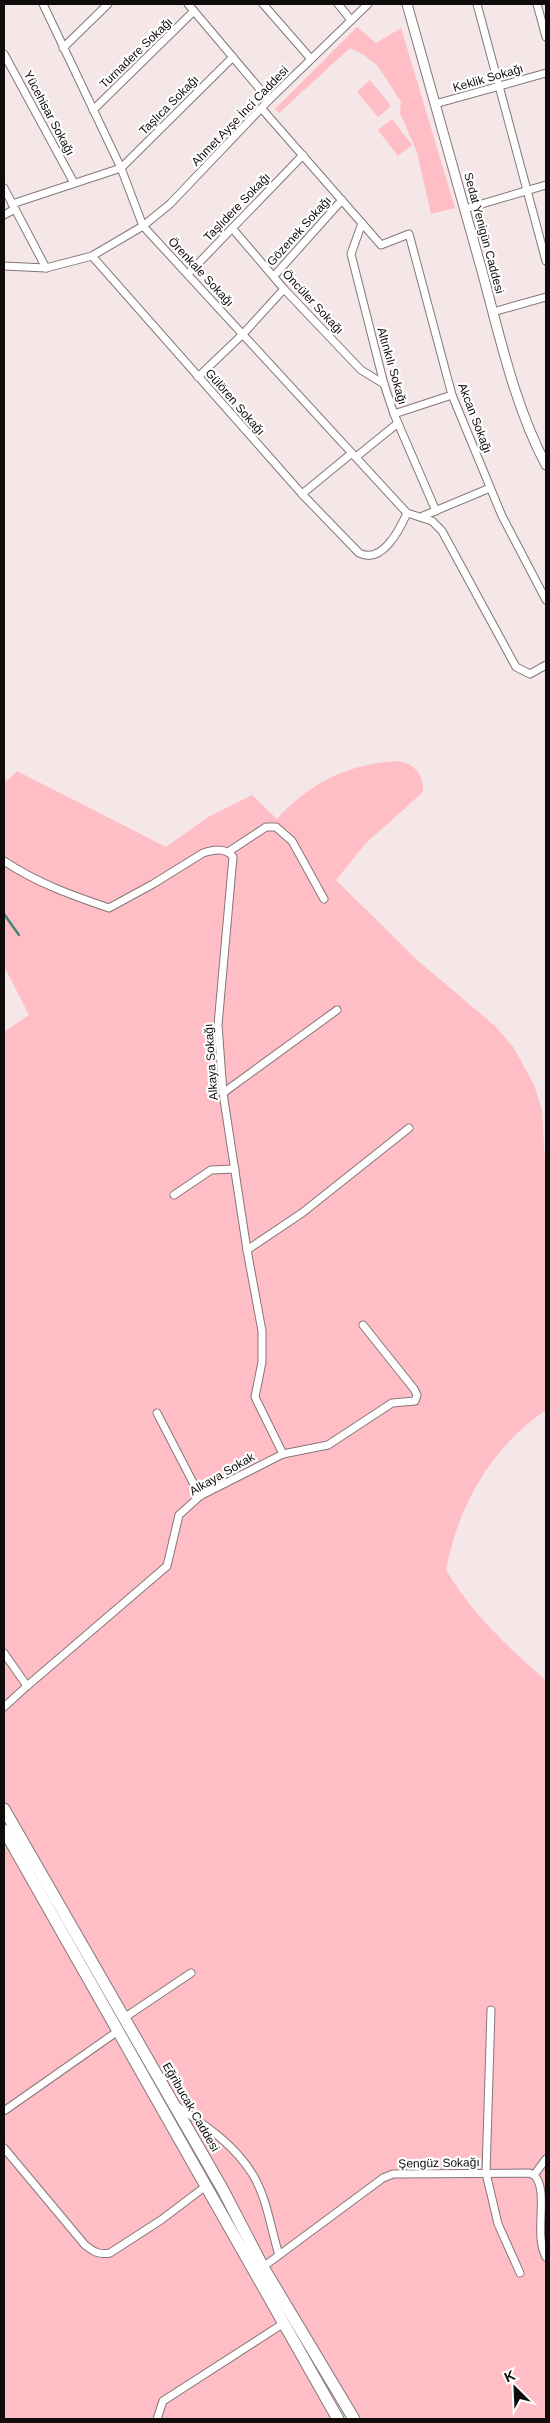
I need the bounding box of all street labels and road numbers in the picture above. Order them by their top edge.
street label: Turnadere Sokağı [97,15,175,91]
street label: Keklik Sokağı [451,61,525,95]
street label: Ahmet Ayşe İnci Caddesi [189,63,291,169]
street label: Yücehisar Sokağı [21,68,77,158]
street label: Taşlıca Sokağı [136,72,202,138]
street label: Taşlıdere Sokağı [201,170,273,244]
street label: Sedat Yenigün Caddesi [461,171,507,295]
street label: Gözenek Sokağı [264,193,334,269]
street label: Örenkale Sokağı [165,235,237,309]
street label: Öncüler Sokağı [280,267,346,337]
street label: Altınkılı Sokağı [374,326,410,406]
street label: Gülören Sokağı [202,366,268,438]
street label: Akcan Sokağı [455,381,495,455]
street label: Alkaya Sokağı [201,1023,221,1101]
street label: Alkaya Sokak [187,1449,258,1498]
street label: Eğribucak Caddesi [160,2060,222,2154]
street label: Şengüz Sokağı [398,2155,480,2171]

